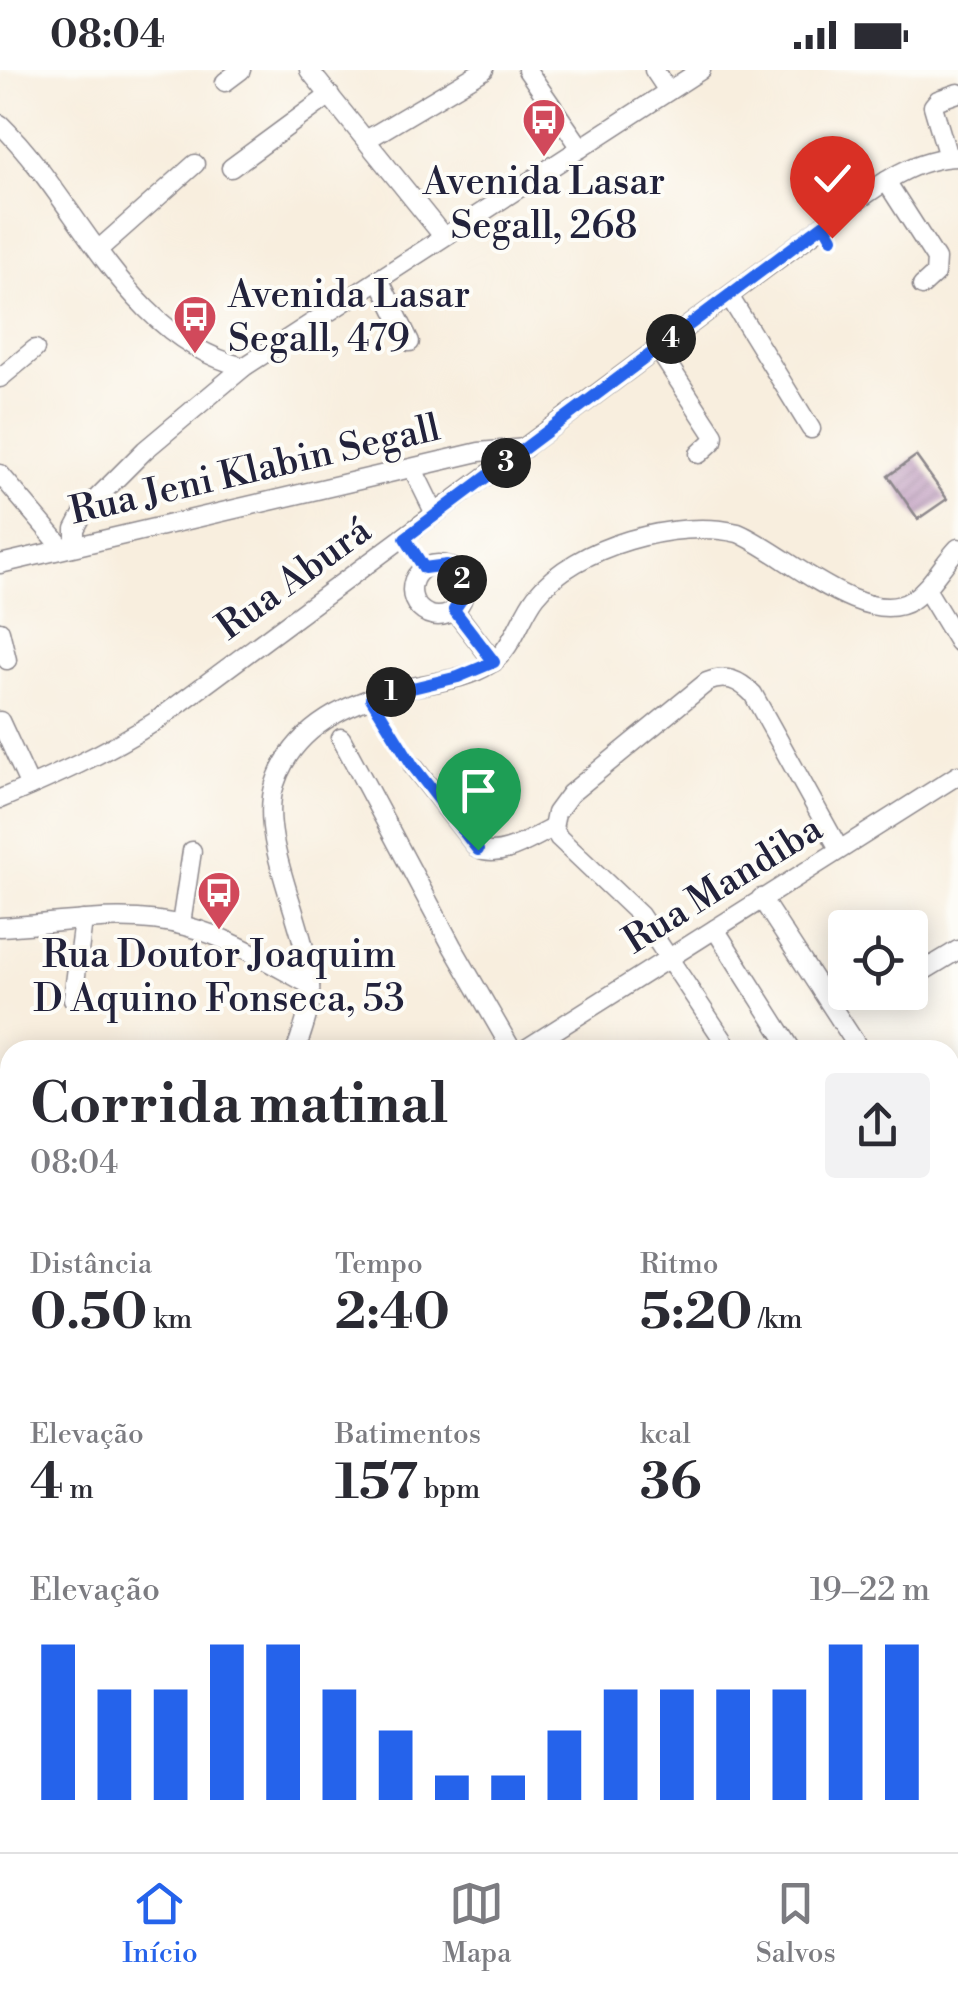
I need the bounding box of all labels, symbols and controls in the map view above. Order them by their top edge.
text: 08:04 [50,12,165,59]
bus stop icon: Avenida Lasar Segall, 268 [521,97,567,158]
pin [790,136,875,239]
icon: check [805,151,860,206]
place label: Avenida Lasar Segall, 268 [422,159,665,250]
place label: Avenida Lasar Segall, 479 [227,272,470,363]
bus stop icon: Avenida Lasar Segall, 479 [172,294,218,355]
pin: 4 [646,314,696,364]
text: 4 [662,321,680,356]
street label: Rua Jeni Klabin Segall [65,405,445,535]
pin: 3 [481,438,531,488]
text: 3 [498,445,514,480]
street label: Rua Aburá [208,507,381,651]
pin: 2 [437,555,487,605]
text: 2 [453,562,471,597]
pin: 1 [366,667,416,717]
text: 1 [384,674,398,709]
pin [436,748,521,851]
icon: arrive [451,763,506,818]
street label: Rua Mandiba [615,805,832,965]
bus stop icon: Rua Doutor Joaquim D Aquino Fonseca, 53 [196,870,242,931]
map controls [828,910,928,1010]
button: locate [828,910,928,1010]
place label: Rua Doutor Joaquim D Aquino Fonseca, 53 [33,932,405,1023]
text: Corrida matinal [30,1071,448,1140]
button: share [825,1073,930,1178]
text: 08:04 [30,1143,118,1183]
text: Distância [30,1247,152,1282]
text: Tempo [335,1247,423,1282]
text: Ritmo [640,1247,718,1282]
text: 0.50 [30,1282,147,1344]
text: 2:40 [335,1282,450,1344]
text: 5:20 [640,1282,752,1344]
text: km [147,1302,192,1337]
text: /km [752,1302,803,1337]
text: Elevação [30,1417,144,1452]
text: Batimentos [335,1417,481,1452]
text: kcal [640,1417,691,1452]
text: 4 [30,1452,64,1514]
text: 157 [335,1452,418,1514]
text: 36 [640,1452,702,1514]
text: m [64,1472,94,1507]
text: bpm [418,1472,480,1507]
text: Elevação [30,1570,160,1610]
text: 19–22 m [810,1570,930,1610]
tab: Início [122,1876,198,1971]
tab: Mapa [442,1876,511,1971]
tab: Salvos [756,1876,836,1971]

